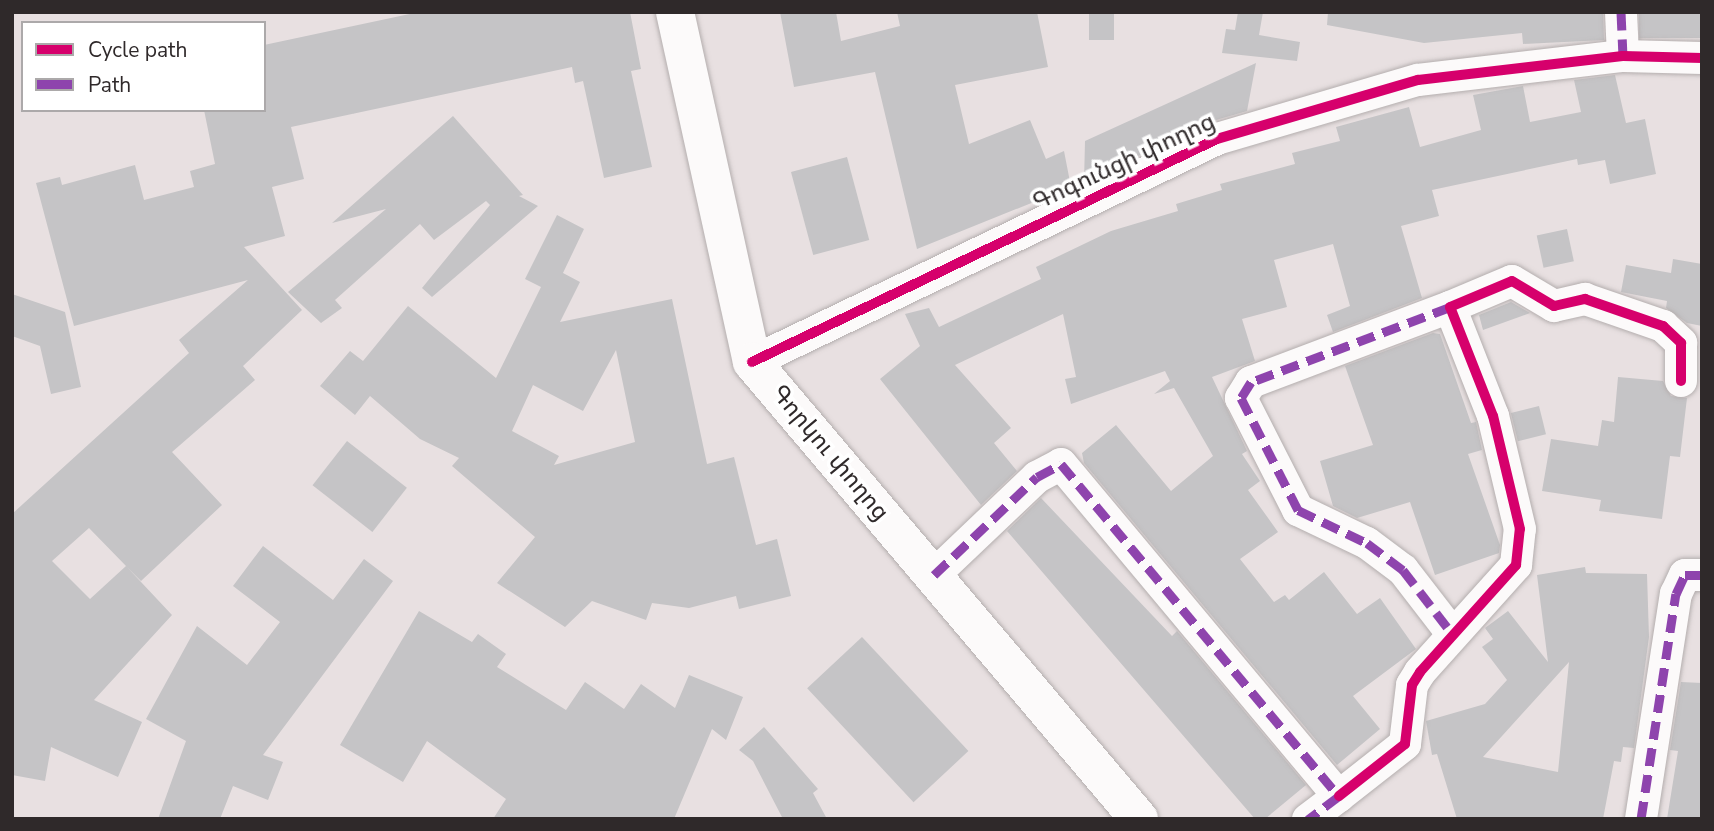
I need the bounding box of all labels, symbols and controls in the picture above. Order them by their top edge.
legend [21,21,266,112]
text: Cycle path [88,36,187,64]
text: Path [88,71,131,99]
street label: Գոգունցի փողոց [1028,107,1220,217]
street label: Գորկու փողոց [765,379,895,527]

